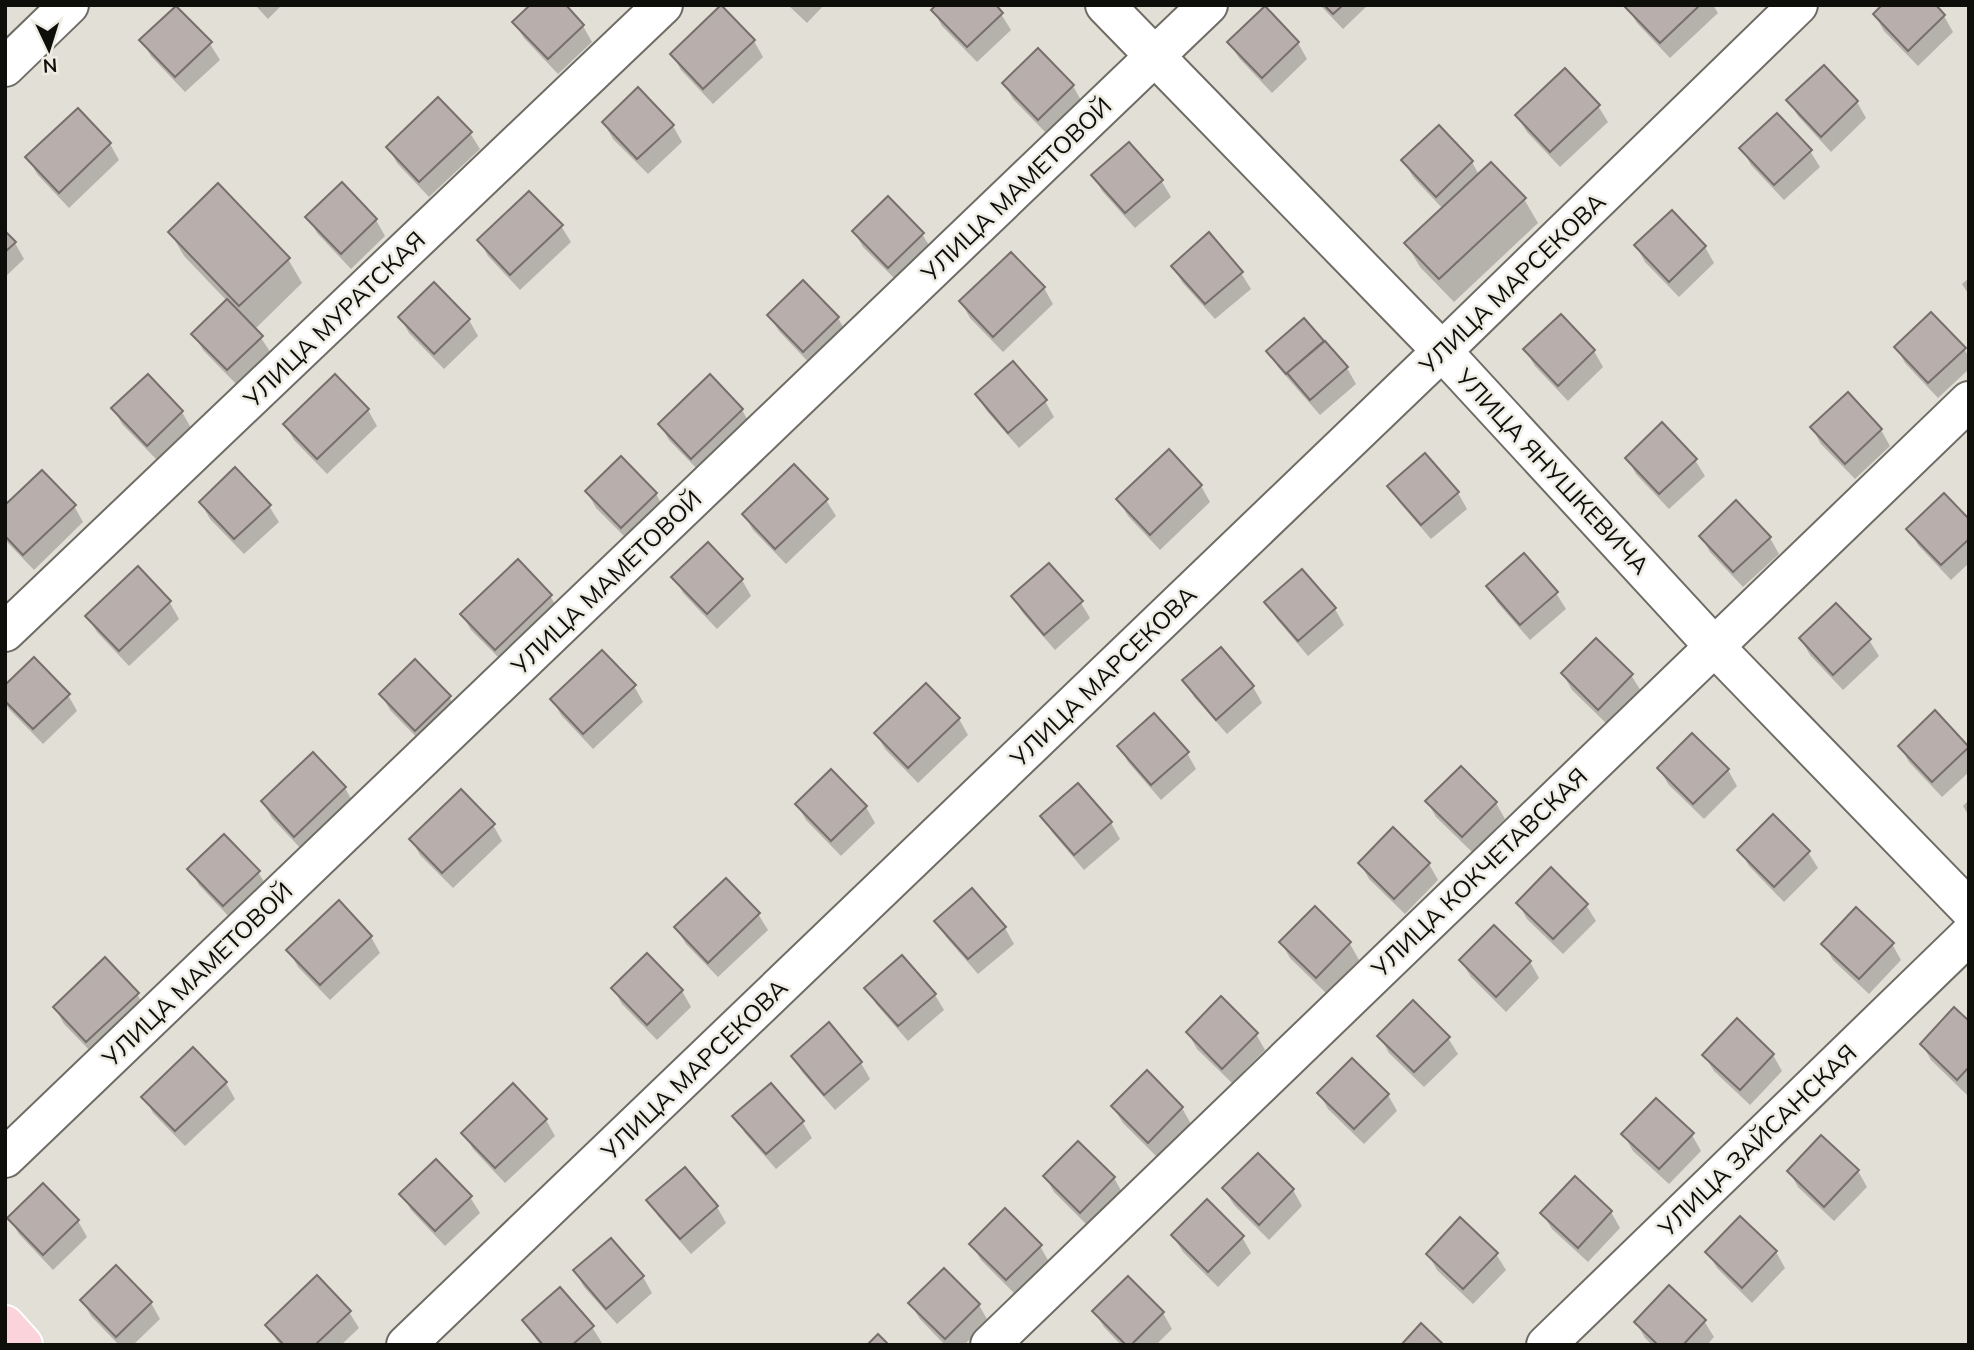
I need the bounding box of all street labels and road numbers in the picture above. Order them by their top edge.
street label: УЛИЦА МАМЕТОВОЙ [914,90,1117,288]
street label: УЛИЦА МАРСЕКОВА [1412,186,1612,380]
street label: УЛИЦА МУРАТСКАЯ [236,225,431,414]
street label: УЛИЦА ЯНУШКЕВИЧА [1449,361,1656,580]
street label: УЛИЦА МАМЕТОВОЙ [504,483,707,681]
street label: УЛИЦА МАРСЕКОВА [1003,579,1203,773]
street label: УЛИЦА КОКЧЕТАВСКАЯ [1364,761,1593,984]
street label: УЛИЦА МАМЕТОВОЙ [95,875,298,1073]
street label: УЛИЦА МАРСЕКОВА [594,972,794,1166]
street label: УЛИЦА ЗАЙСАНСКАЯ [1651,1037,1862,1243]

